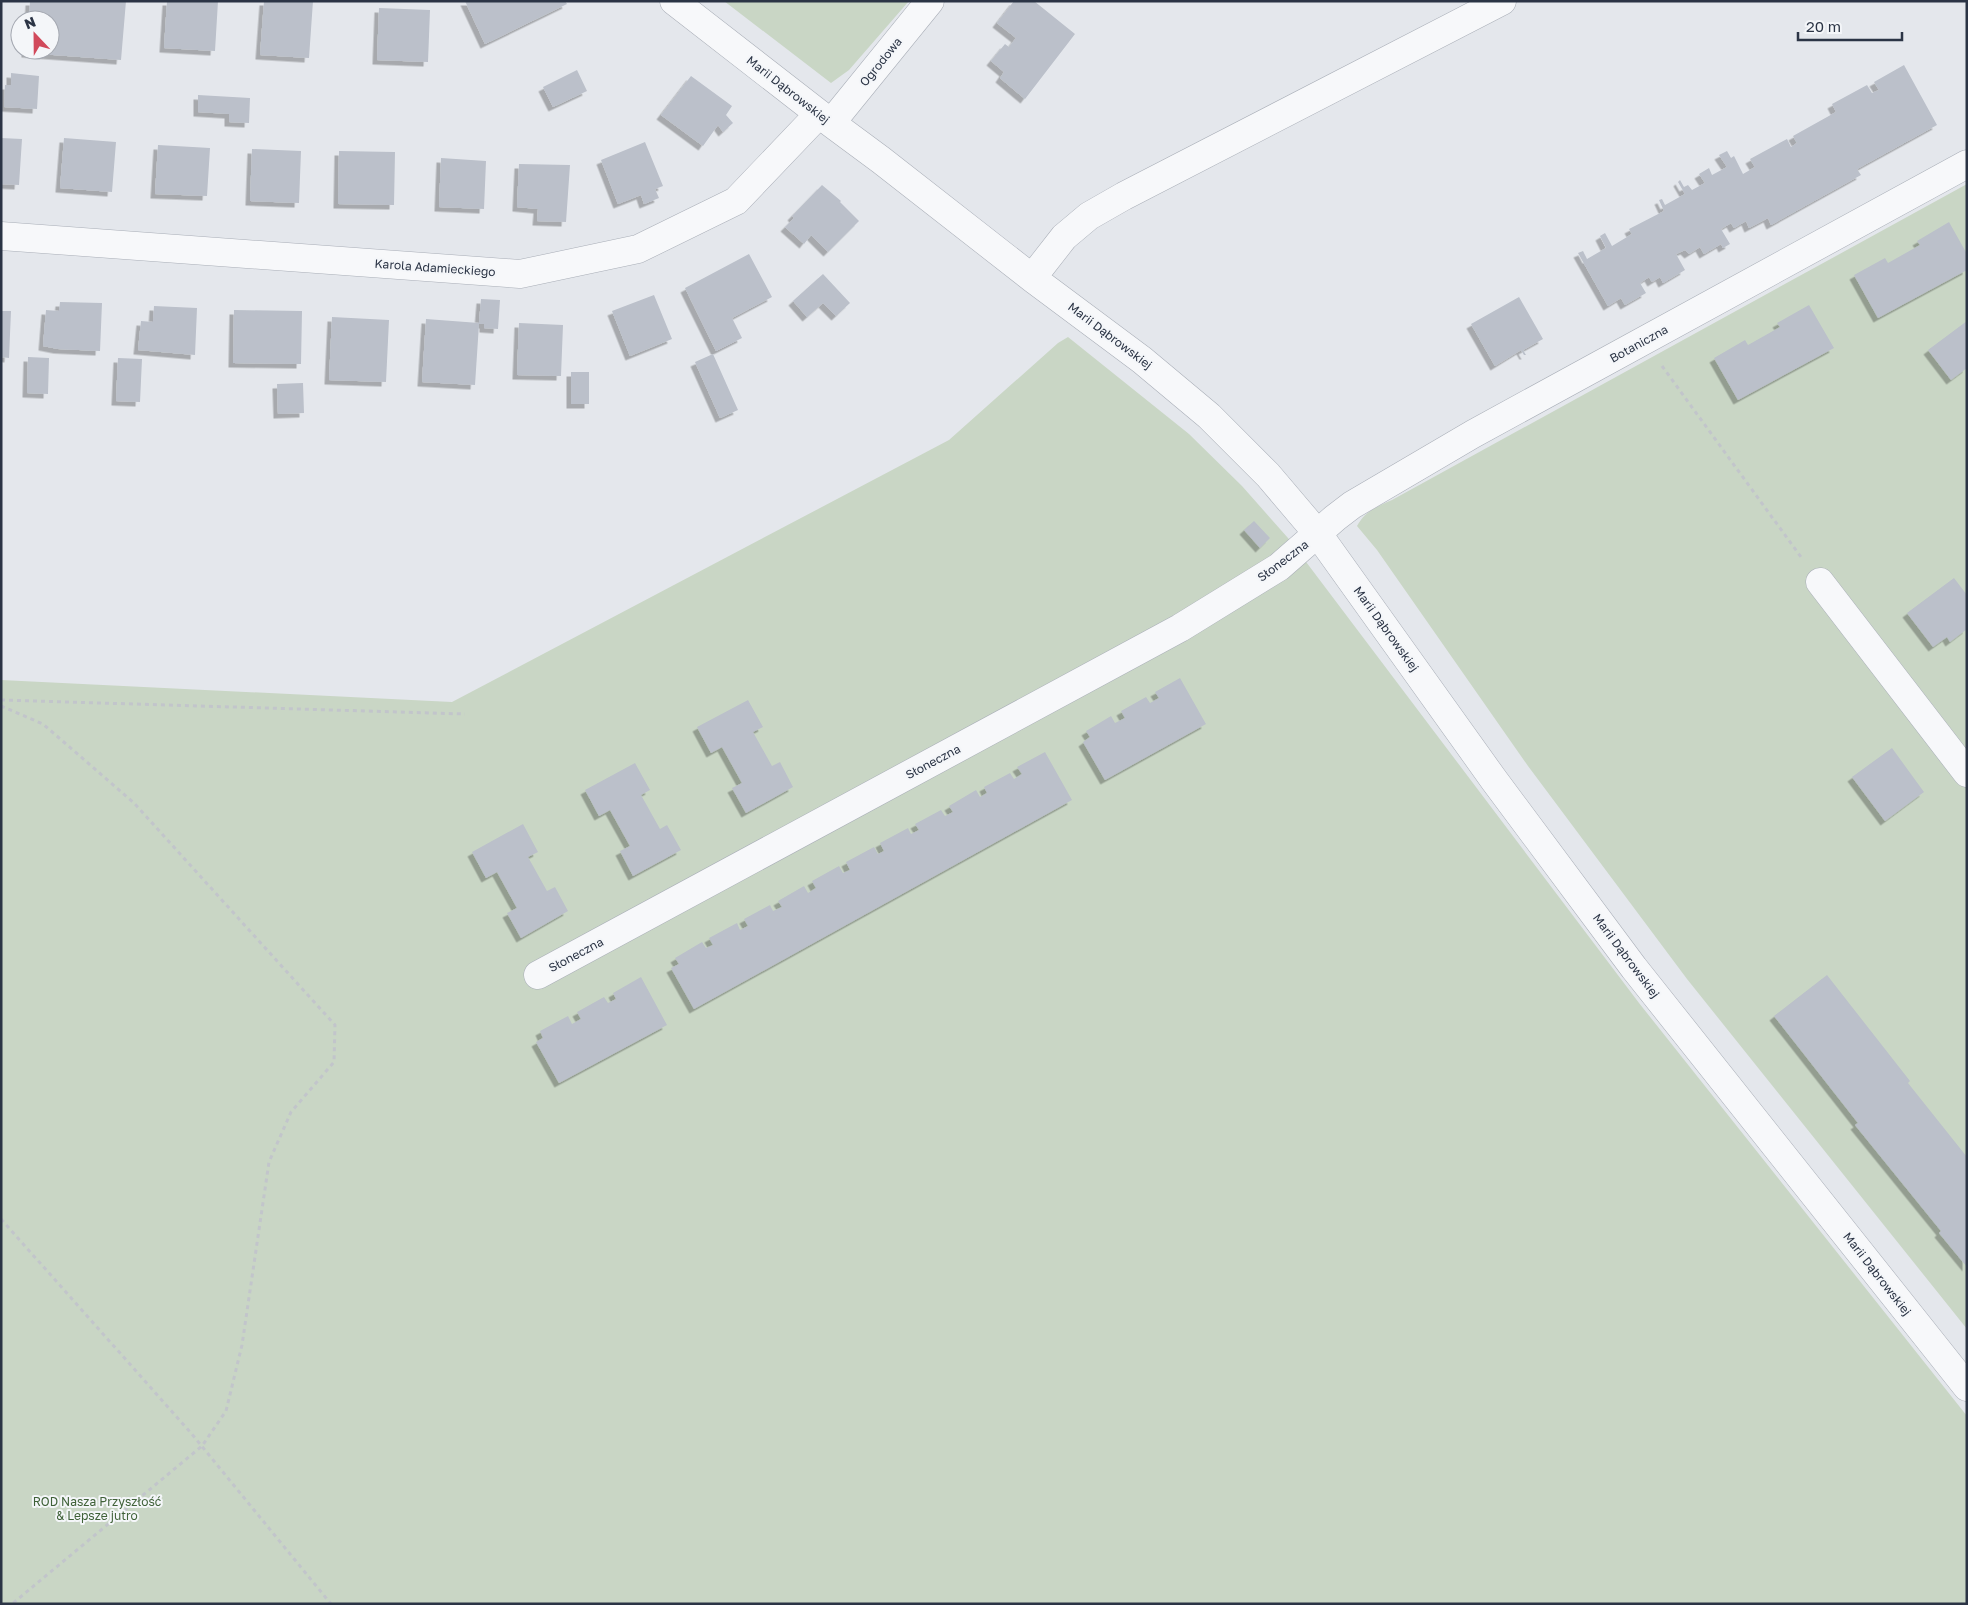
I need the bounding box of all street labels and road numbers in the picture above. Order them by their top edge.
street label: Ogrodowa [856,34,905,89]
street label: Marii Dąbrowskiej [744,52,833,127]
street label: Karola Adamieckiego [374,256,496,279]
street label: Marii Dąbrowskiej [1065,299,1155,372]
street label: Botaniczna [1607,321,1670,366]
street label: Słoneczna [1254,537,1311,585]
street label: Marii Dąbrowskiej [1350,583,1422,674]
street label: Słoneczna [903,741,963,782]
street label: Marii Dąbrowskiej [1590,911,1663,1001]
street label: Słoneczna [546,934,606,975]
street label: Marii Dąbrowskiej [1840,1229,1915,1318]

